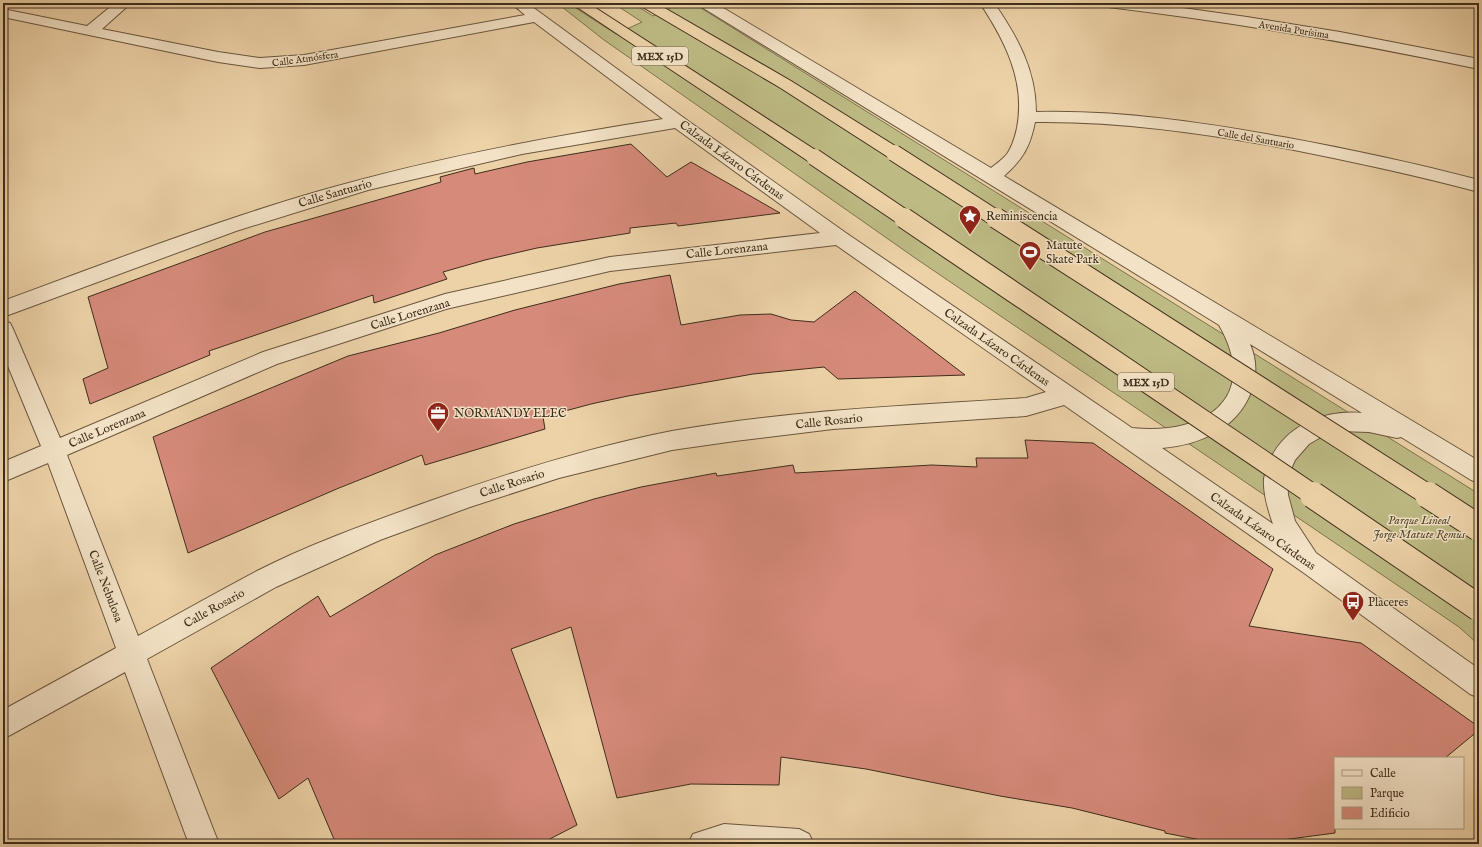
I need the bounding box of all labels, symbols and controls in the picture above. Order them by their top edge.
street label: Avenida Purísima [1257,18,1330,43]
road number: MEX 15D [632,47,688,65]
street label: Calle Atmósfera [271,48,340,71]
street label: Calzada Lázaro Cárdenas [676,117,787,203]
street label: Calle del Santuario [1216,126,1296,153]
street label: Calle Santuario [297,176,374,211]
place icon: Reminiscencia [957,203,983,236]
place label: Reminiscencia [986,209,1058,224]
place label: Matute Skate Park [1046,238,1099,267]
street label: Calle Lorenzana [685,239,769,262]
sports icon: Matute Skate Park [1017,239,1043,272]
street label: Calle Lorenzana [369,295,452,334]
street label: Calzada Lázaro Cárdenas [941,305,1053,390]
road number: MEX 15D [1118,373,1174,391]
office icon: NORMANDY ELEC [425,400,451,433]
street label: Calle Lorenzana [66,405,149,451]
place label: NORMANDY ELEC [454,406,567,421]
street label: Calle Rosario [795,410,864,432]
street label: Calle Rosario [478,466,547,501]
street label: Calzada Lázaro Cárdenas [1207,489,1319,574]
park label: Parque Lineal Jorge Matute Remus [1373,513,1466,543]
street label: Calle Nebulosa [85,548,126,625]
street label: Calle Rosario [181,585,248,631]
bus stop icon: Placeres [1340,589,1366,622]
place label: Placeres [1368,595,1408,610]
legend [1334,757,1464,829]
text: Calle [1370,766,1396,781]
text: Parque [1370,786,1405,802]
text: Edificio [1370,806,1410,821]

